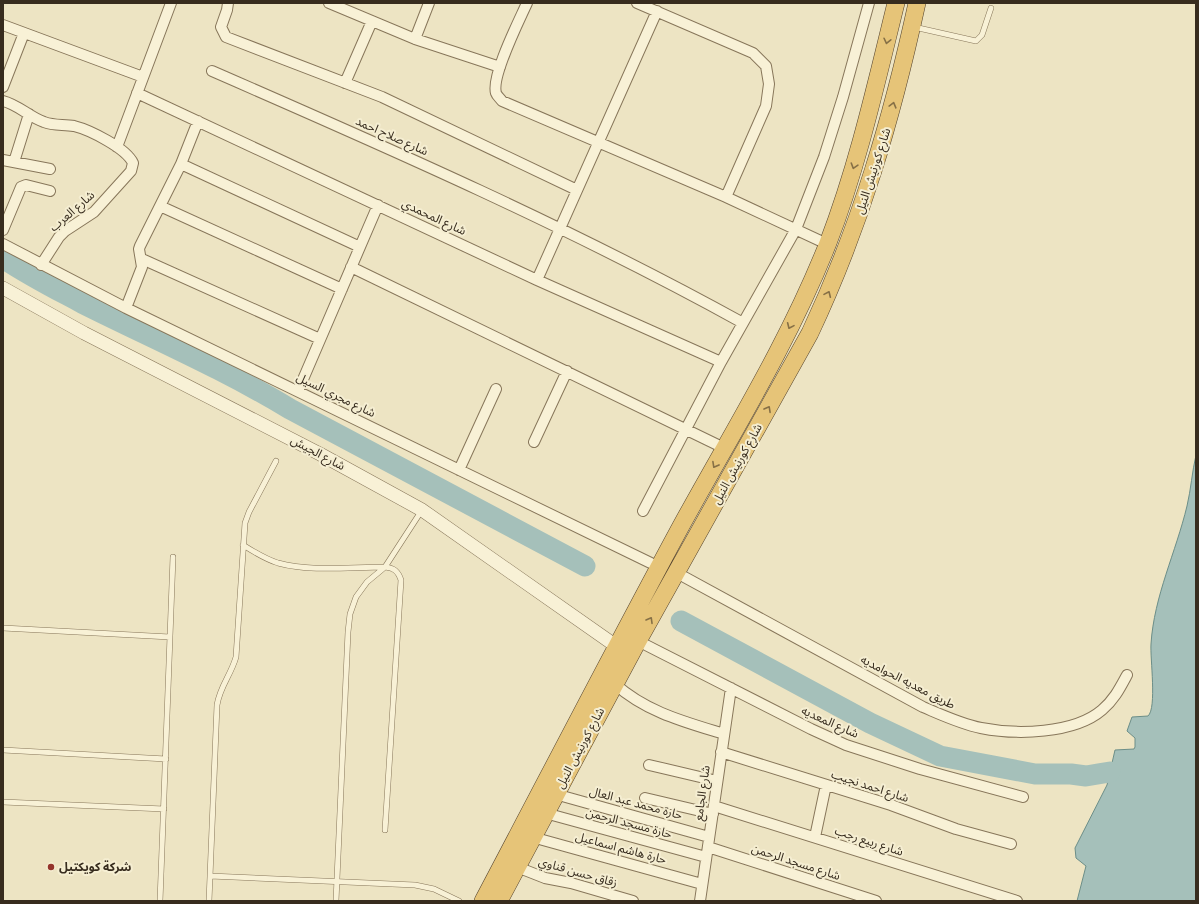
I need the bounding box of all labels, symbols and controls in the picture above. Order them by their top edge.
one-way arrow [884,38,892,44]
one-way arrow [888,102,897,109]
street label: شارع صلاح احمد [353,113,431,160]
street label: شارع كورنيش النيل [852,126,895,217]
one-way arrow [850,163,859,170]
street label: شارع العرب [46,187,99,236]
street label: شارع المحمدي [399,195,469,240]
one-way arrow [824,290,832,297]
one-way arrow [787,322,795,329]
street label: شارع مجري السيل [293,369,378,423]
one-way arrow [764,406,771,413]
street label: شارع كورنيش النيل [708,421,767,508]
street label: شارع الجيش [288,432,348,475]
one-way arrow [712,461,719,468]
one-way arrow [645,617,652,624]
street label: طريق معديه الحوامديه [858,651,958,713]
street label: شارع المعديه [798,702,861,743]
street label: شارع كورنيش النيل [552,705,609,792]
street label: شارع الجامع [690,764,715,822]
street label: شارع احمد نجيب [829,766,911,807]
street label: حارة محمد عبد العال [588,783,684,823]
street label: حارة مسجد الرحمن [584,804,674,842]
street label: شارع ربيع رجب [832,822,905,861]
street label: حارة هاشم اسماعيل [574,828,668,869]
street label: شارع مسجد الرحمن [749,840,842,885]
street label: زقاق حسن قناوي [536,853,619,893]
place label: شركة كويكتيل [59,859,131,875]
marker: شركة كويكتيل [46,862,56,872]

